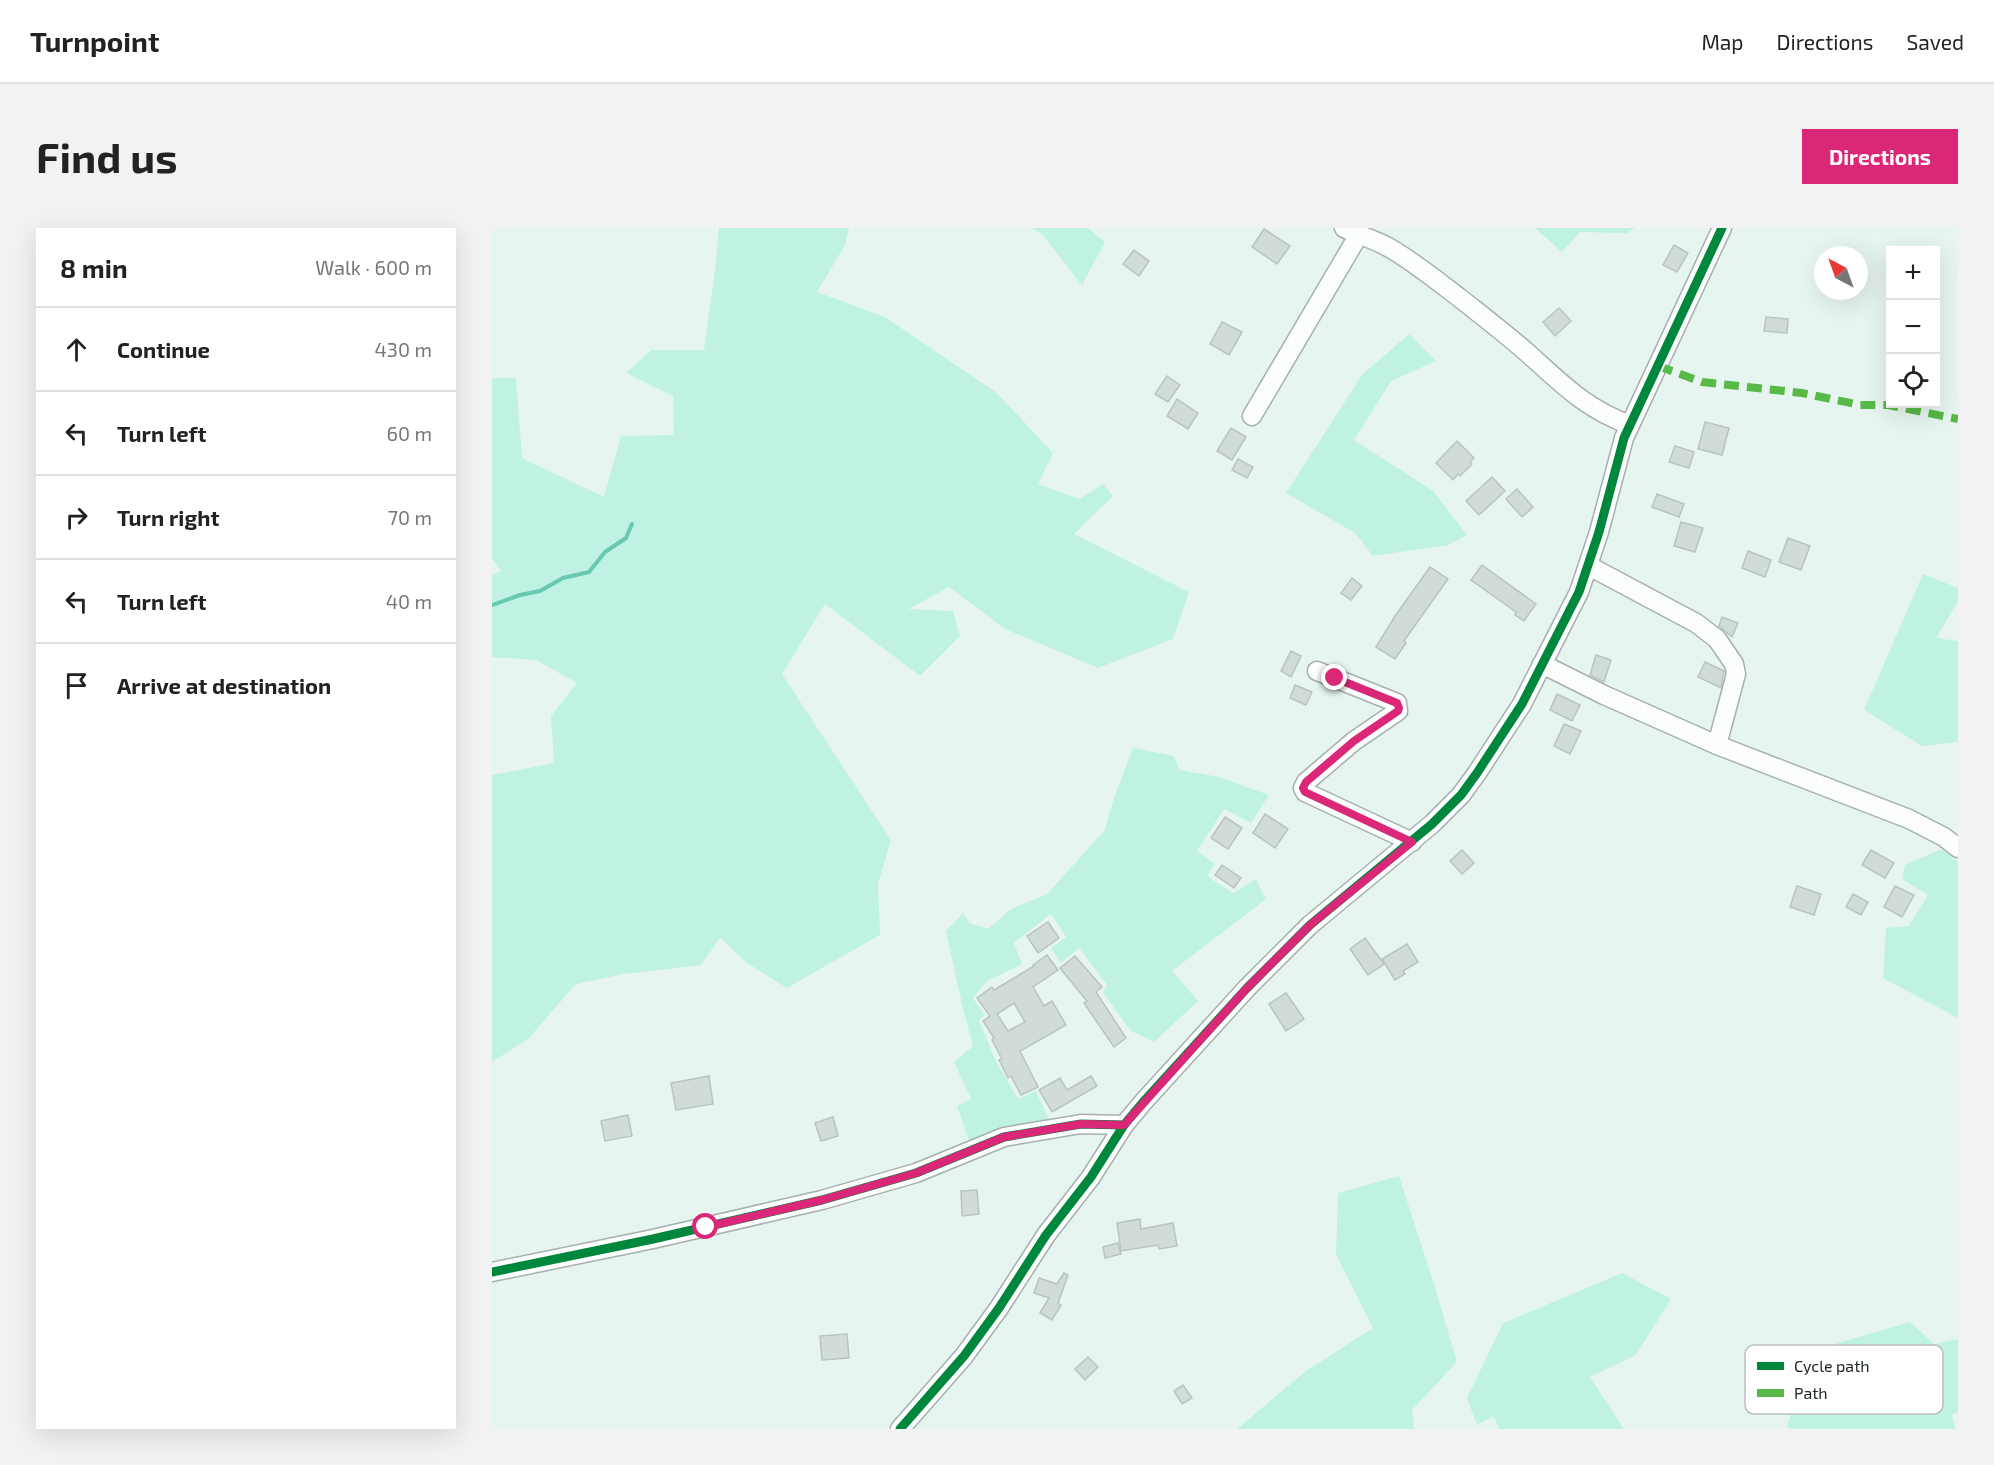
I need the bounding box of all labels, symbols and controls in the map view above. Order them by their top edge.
text: Turnpoint [30,24,159,58]
text: Map [1701,29,1744,54]
text: Directions [1777,29,1873,54]
text: Saved [1906,29,1964,54]
button: Directions [1802,129,1958,184]
text: Find us [36,131,178,181]
north arrow [1814,246,1868,300]
map controls [1886,246,1940,408]
button: + [1886,246,1940,300]
text: 8 min [60,252,128,283]
text: Walk · 600 m [315,255,432,279]
button: − [1886,300,1940,354]
icon: ahead [60,333,93,366]
text: Continue [117,336,210,362]
text: 430 m [375,337,432,361]
button: locate [1886,354,1940,408]
icon: left [60,417,93,450]
text: Turn left [117,420,206,446]
text: 60 m [387,421,432,445]
icon: right [60,501,93,534]
text: Turn right [117,504,219,530]
text: 70 m [388,505,432,529]
icon: left [60,585,93,618]
text: Turn left [117,588,206,614]
text: 40 m [386,589,432,613]
route end [1321,664,1347,690]
icon: arrive [60,669,93,702]
text: Arrive at destination [117,672,331,698]
route start [692,1213,718,1239]
legend [1745,1345,1943,1414]
text: Cycle path [1794,1356,1870,1375]
text: Path [1794,1383,1828,1402]

